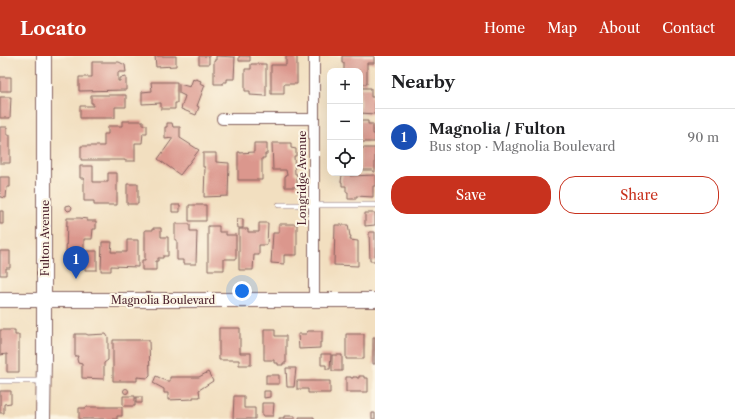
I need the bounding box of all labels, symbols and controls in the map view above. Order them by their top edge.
text: Locato [20,17,86,40]
text: Home [484,19,525,37]
text: Map [547,19,577,37]
text: About [599,19,640,37]
text: Contact [662,19,715,37]
map controls [327,68,363,176]
button: + [327,68,363,104]
text: Nearby [391,72,455,92]
button: − [327,104,363,140]
text: Magnolia / Fulton [429,119,565,138]
text: 1 [401,129,407,145]
text: 90 m [688,129,719,145]
street label: Longridge Avenue [295,131,309,225]
text: Bus stop · Magnolia Boulevard [429,138,616,154]
button: locate [327,140,363,176]
button: Save [391,176,551,214]
button: Share [559,176,719,214]
street label: Fulton Avenue [38,200,52,276]
pin: 1 [63,246,89,279]
your location [232,281,252,301]
street label: Magnolia Boulevard [111,293,216,307]

